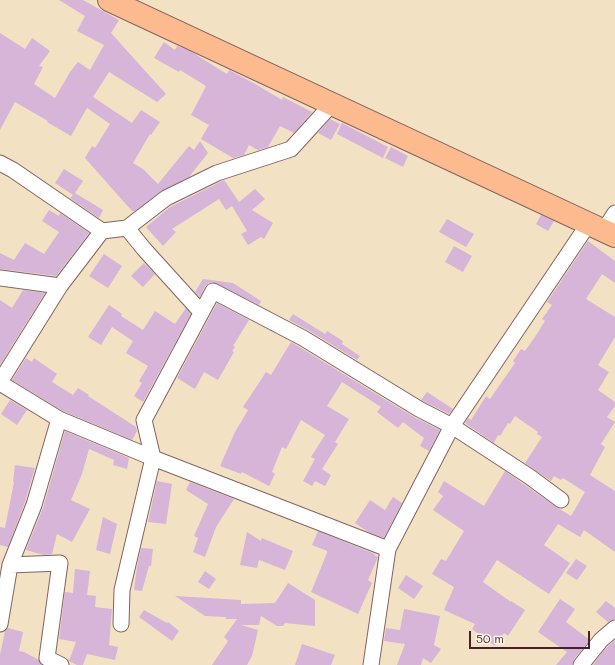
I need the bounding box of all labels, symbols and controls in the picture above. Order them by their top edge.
scale bar [471,623,592,649]
text: 50 m [476,630,504,646]

